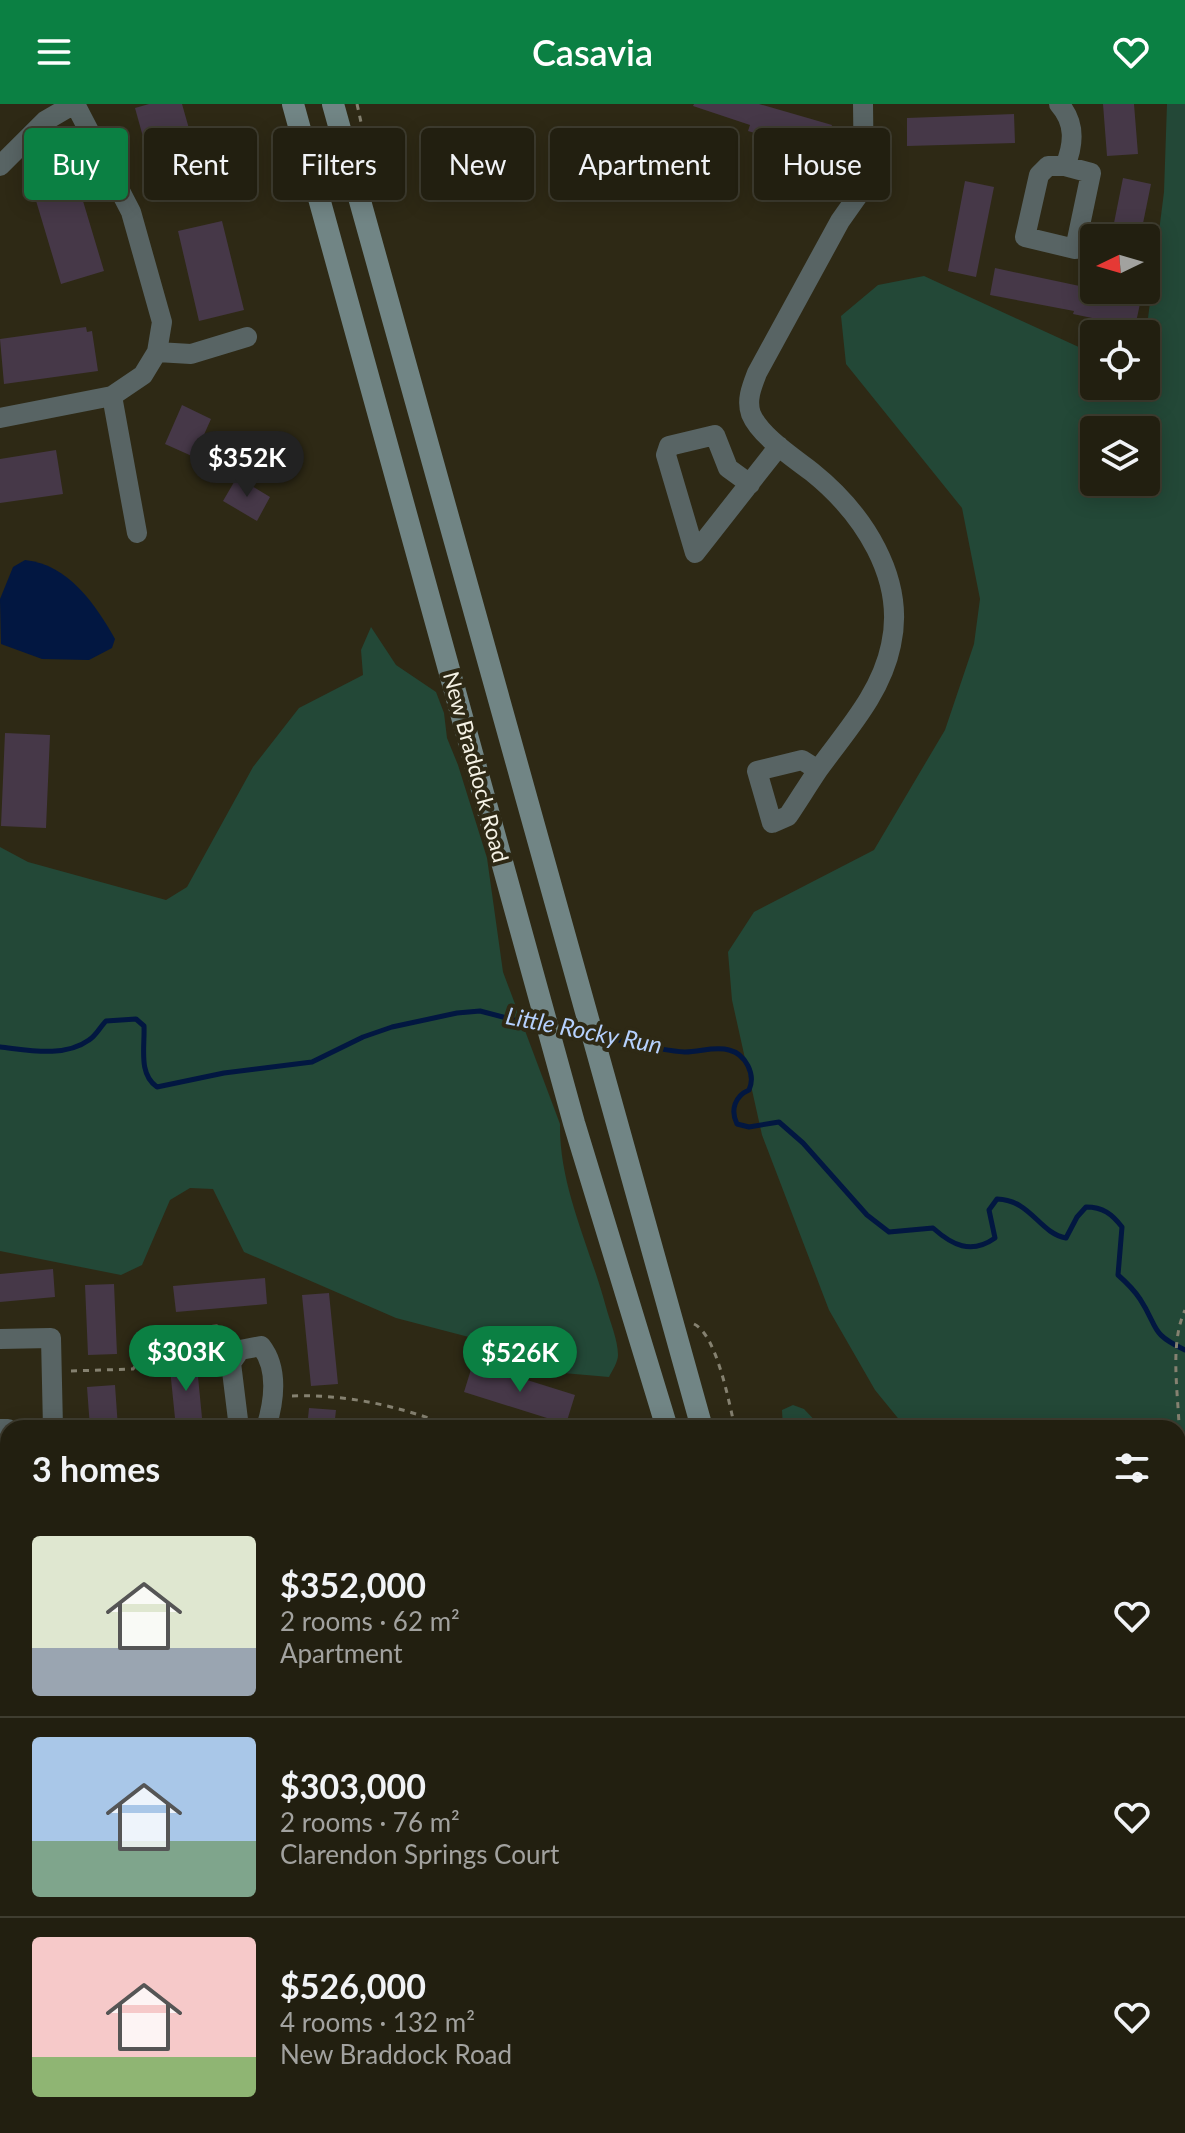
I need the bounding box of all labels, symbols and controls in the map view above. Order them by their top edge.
icon: menu [32,30,76,74]
text: Casavia [532,30,653,74]
icon: heart [1109,30,1153,74]
chip: Buy [24,128,128,200]
chip: Rent [144,128,257,200]
chip: Filters [273,128,405,200]
chip: New [421,128,534,200]
chip: Apartment [550,128,738,200]
chip: House [754,128,890,200]
north arrow [1080,224,1160,304]
map controls [1080,224,1160,496]
button: locate [1080,320,1160,400]
button: layers [1080,416,1160,496]
pin: $352K [191,431,303,499]
text: $352K [208,441,286,473]
street label: New Braddock Road [438,669,515,865]
water label: Little Rocky Run [504,1000,665,1059]
pin: $303K [130,1325,242,1393]
pin: $526K [464,1326,576,1394]
text: $303K [147,1335,225,1367]
text: $526K [481,1336,559,1368]
icon: filters [1110,1446,1154,1490]
text: 3 homes [32,1448,160,1489]
text: $352,000 [280,1564,426,1605]
icon: home [96,1568,192,1664]
icon: heart [1110,1594,1154,1638]
text: 2 rooms · 62 m² [280,1605,460,1637]
text: Apartment [280,1637,403,1669]
text: $303,000 [280,1765,426,1806]
icon: home [96,1769,192,1865]
icon: heart [1110,1795,1154,1839]
text: 2 rooms · 76 m² [280,1806,460,1838]
text: Clarendon Springs Court [280,1838,559,1870]
text: $526,000 [280,1965,426,2006]
icon: home [96,1969,192,2065]
icon: heart [1110,1995,1154,2039]
text: 4 rooms · 132 m² [280,2006,475,2038]
text: New Braddock Road [280,2038,512,2070]

